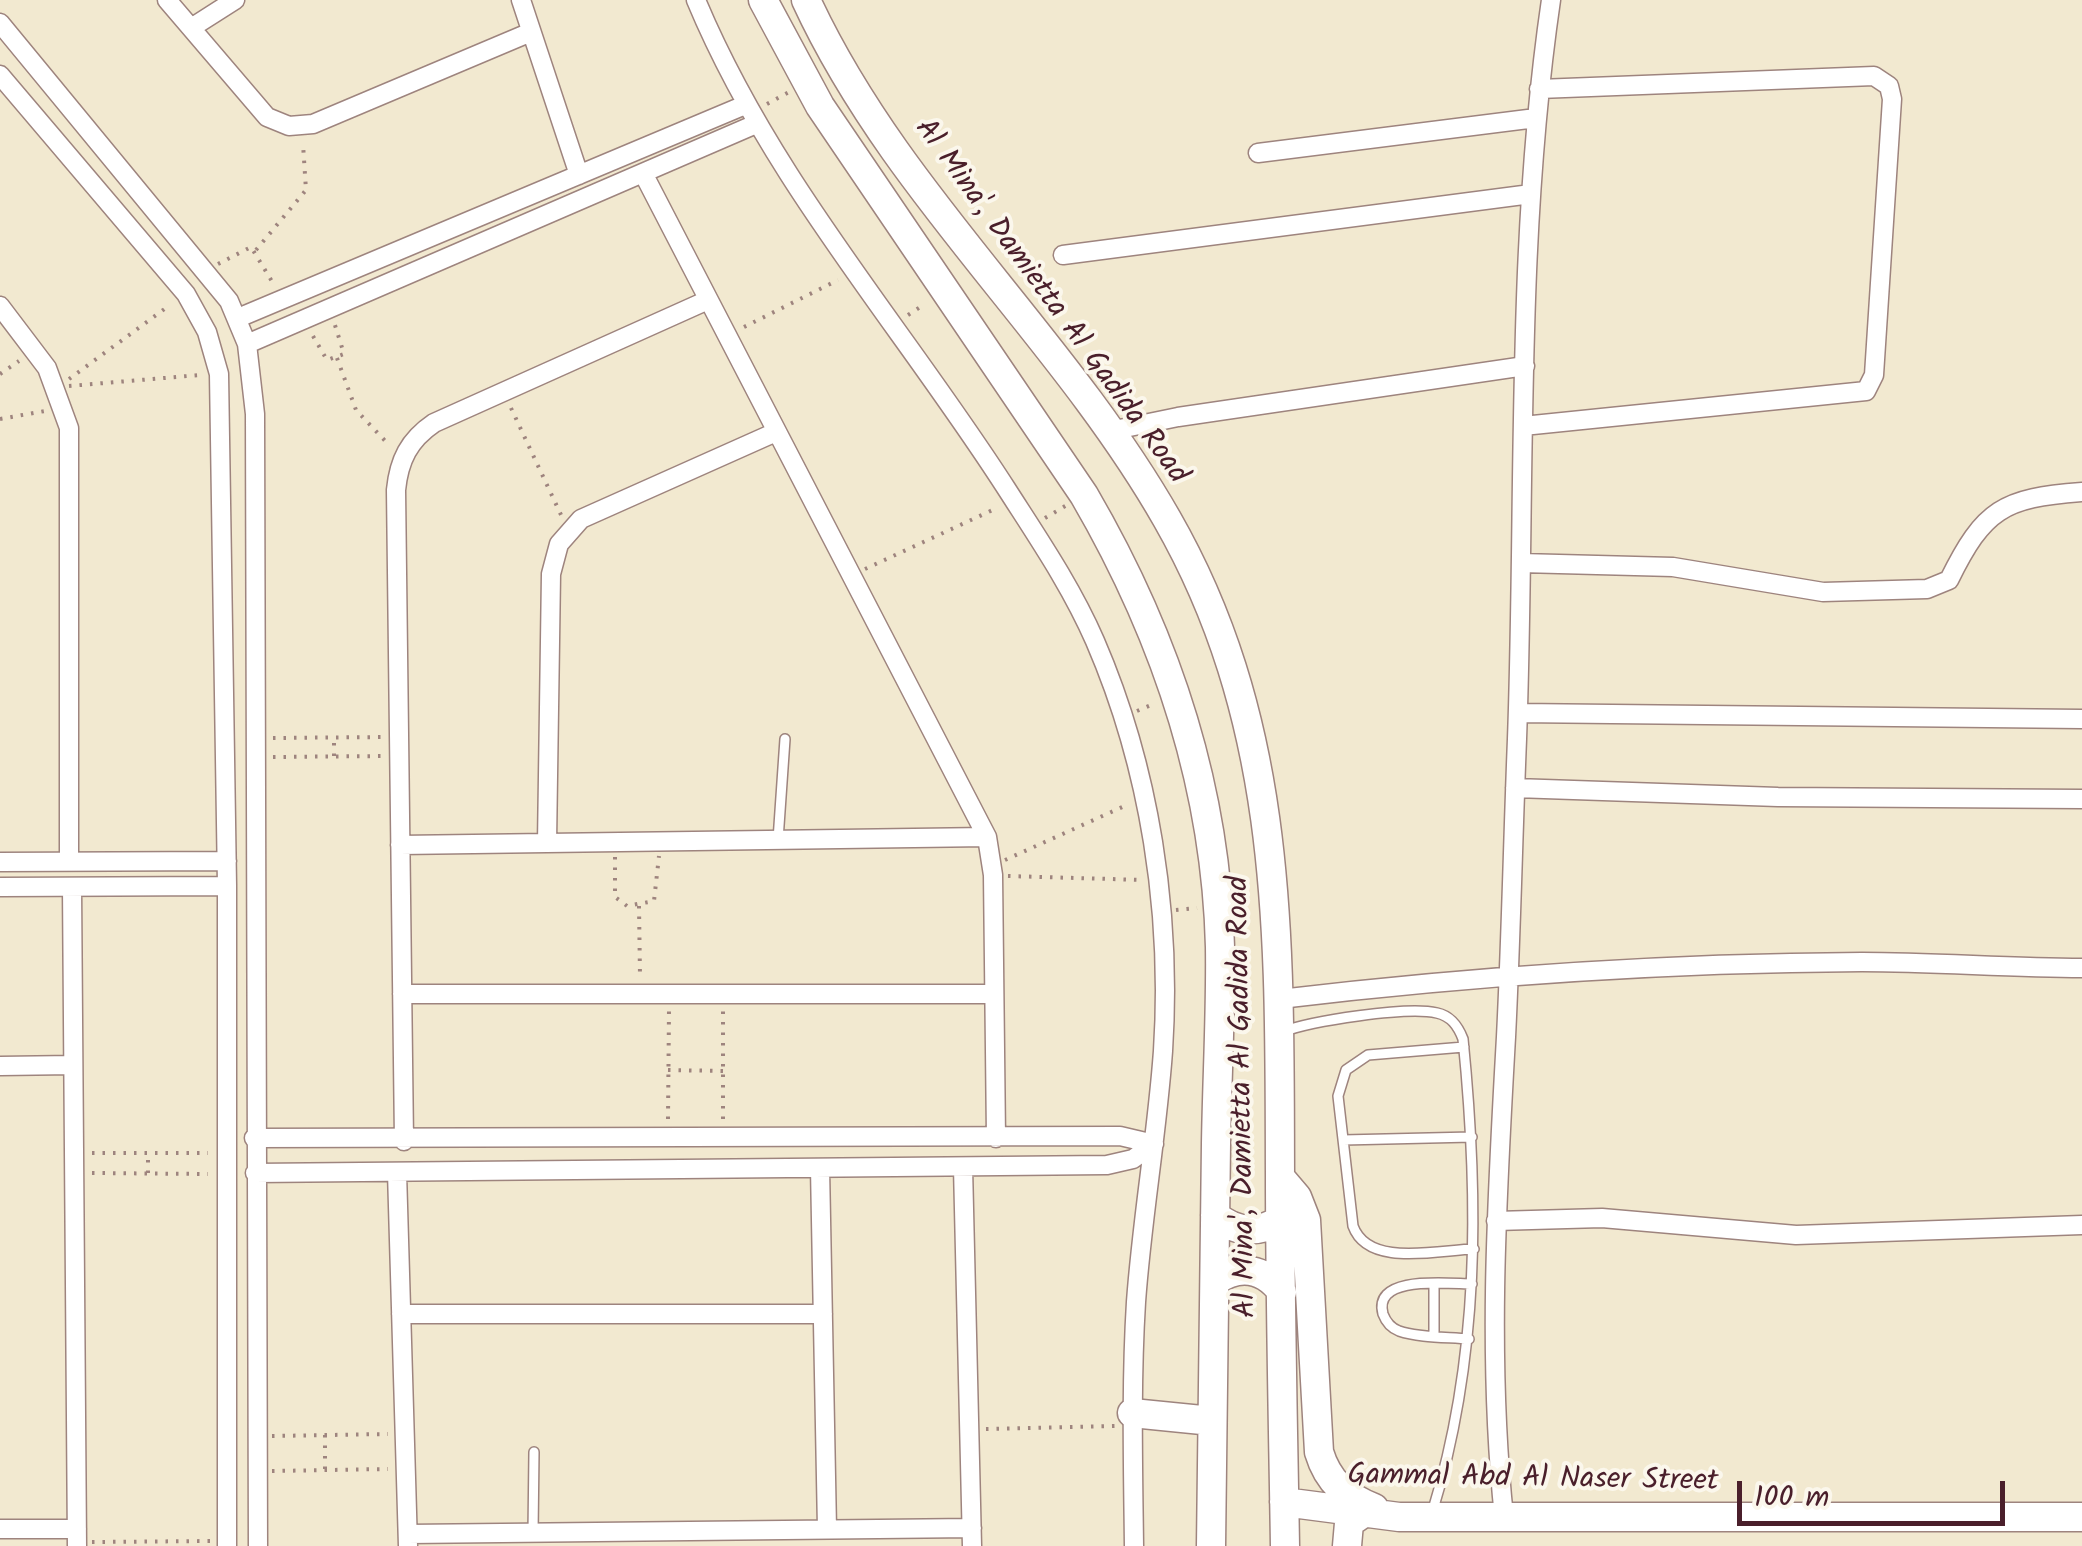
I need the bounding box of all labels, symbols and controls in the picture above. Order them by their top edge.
street label: Al Mina', Damietta Al Gadida Road [904,113,1194,493]
street label: Al Mina', Damietta Al Gadida Road [1223,876,1267,1318]
street label: Gammal Abd Al Naser Street [1347,1460,1719,1502]
scale bar [1742,1461,2010,1523]
text: 100 m [1754,1474,1829,1522]

